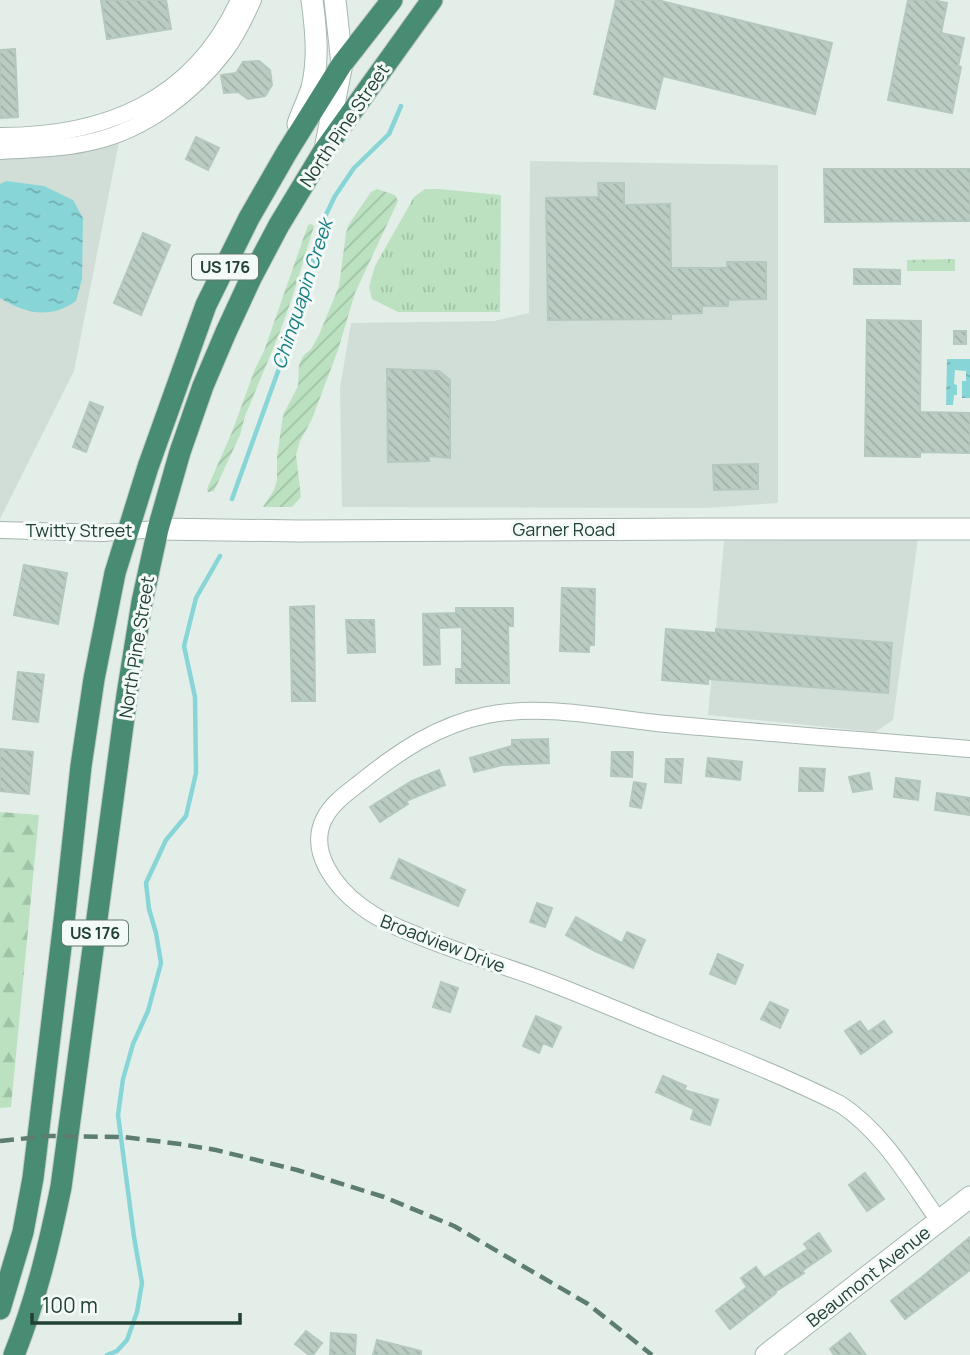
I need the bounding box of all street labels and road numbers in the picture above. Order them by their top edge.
street label: North Pine Street [294,59,394,191]
road number: US 176 [192,255,258,280]
street label: Garner Road [512,517,616,541]
street label: Twitty Street [26,518,132,542]
street label: North Pine Street [113,574,159,720]
street label: Broadview Drive [377,908,509,978]
road number: US 176 [62,920,128,945]
street label: Beaumont Avenue [801,1220,935,1332]

